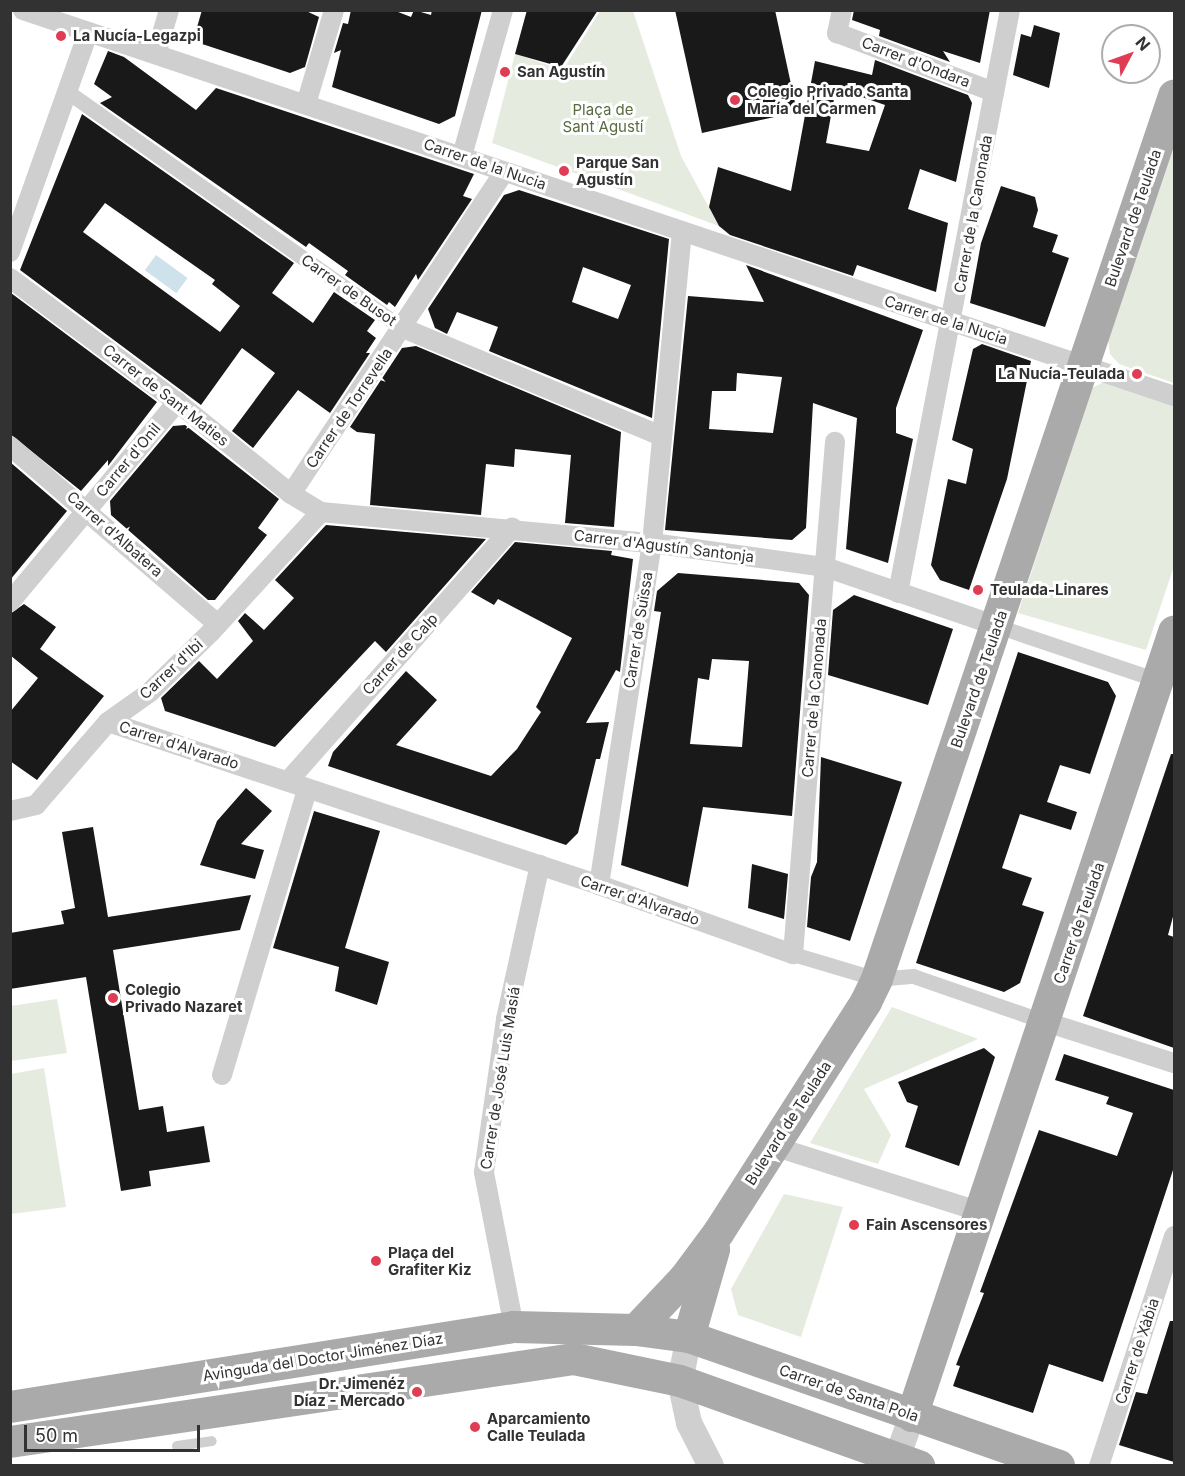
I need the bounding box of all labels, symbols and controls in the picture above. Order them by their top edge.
north arrow [1101,24,1161,84]
place label: La Nucía-Legazpi [73,27,201,45]
marker: La Nucía-Legazpi [54,29,68,43]
text: N [1132,32,1155,55]
street label: Carrer d'Ondara [859,33,973,91]
place label: San Agustín [517,63,605,81]
marker: San Agustín [498,65,512,79]
place label: Colegio Privado Santa María del Carmen [747,82,908,117]
marker: Colegio Privado Santa María del Carmen [728,93,742,107]
park label: Plaça de Sant Agustí [563,100,643,135]
street label: Carrer de la Canonada [950,134,996,294]
street label: Carrer de la Nucia [421,135,549,193]
street label: Bulevard de Teulada [1101,147,1165,289]
place label: Parque San Agustín [576,153,659,188]
marker: Parque San Agustín [557,164,571,178]
street label: Carrer de Busot [298,251,400,329]
street label: Carrer de la Nucia [882,292,1010,348]
street label: Carrer de Sant Maties [100,340,232,450]
street label: Carrer de Torrevella [302,344,396,472]
place label: La Nucía-Teulada [998,365,1125,383]
marker: La Nucía-Teulada [1130,367,1144,381]
street label: Carrer d'Onil [92,420,164,500]
street label: Carrer d'Albatera [63,487,167,581]
street label: Carrer d'Agustín Santonja [573,526,755,566]
street label: Carrer de Suïssa [620,570,656,690]
place label: Teulada-Linares [990,581,1109,599]
marker: Teulada-Linares [971,583,985,597]
street label: Bulevard de Teulada [947,608,1011,750]
street label: Carrer de Calp [359,609,441,699]
street label: Carrer de la Canonada [798,618,830,778]
street label: Carrer d'Ibi [136,635,206,703]
street label: Carrer d'Alvarado [117,717,241,773]
street label: Carrer de Teulada [1050,860,1108,986]
street label: Carrer d'Alvarado [578,871,702,929]
place label: Colegio Privado Nazaret [125,980,242,1015]
street label: Carrer de José Luis Masiá [477,985,523,1171]
marker: Colegio Privado Nazaret [106,991,120,1005]
street label: Bulevard de Teulada [741,1058,835,1188]
place label: Fain Ascensores [866,1216,987,1234]
marker: Fain Ascensores [847,1218,861,1232]
place label: Plaça del Grafiter Kiz [388,1243,472,1278]
marker: Plaça del Grafiter Kiz [369,1254,383,1268]
street label: Carrer de Xàbia [1111,1296,1163,1406]
street label: Avinguda del Doctor Jiménez Díaz [202,1329,444,1385]
street label: Carrer de Santa Pola [777,1361,921,1425]
place label: Dr. Jimenéz Díaz - Mercado [294,1374,405,1409]
marker: Dr. Jimenéz Díaz - Mercado [410,1385,424,1399]
place label: Aparcamiento Calle Teulada [487,1409,591,1444]
scale bar [27,1413,202,1451]
marker: Aparcamiento Calle Teulada [468,1420,482,1434]
text: 50 m [35,1425,78,1446]

